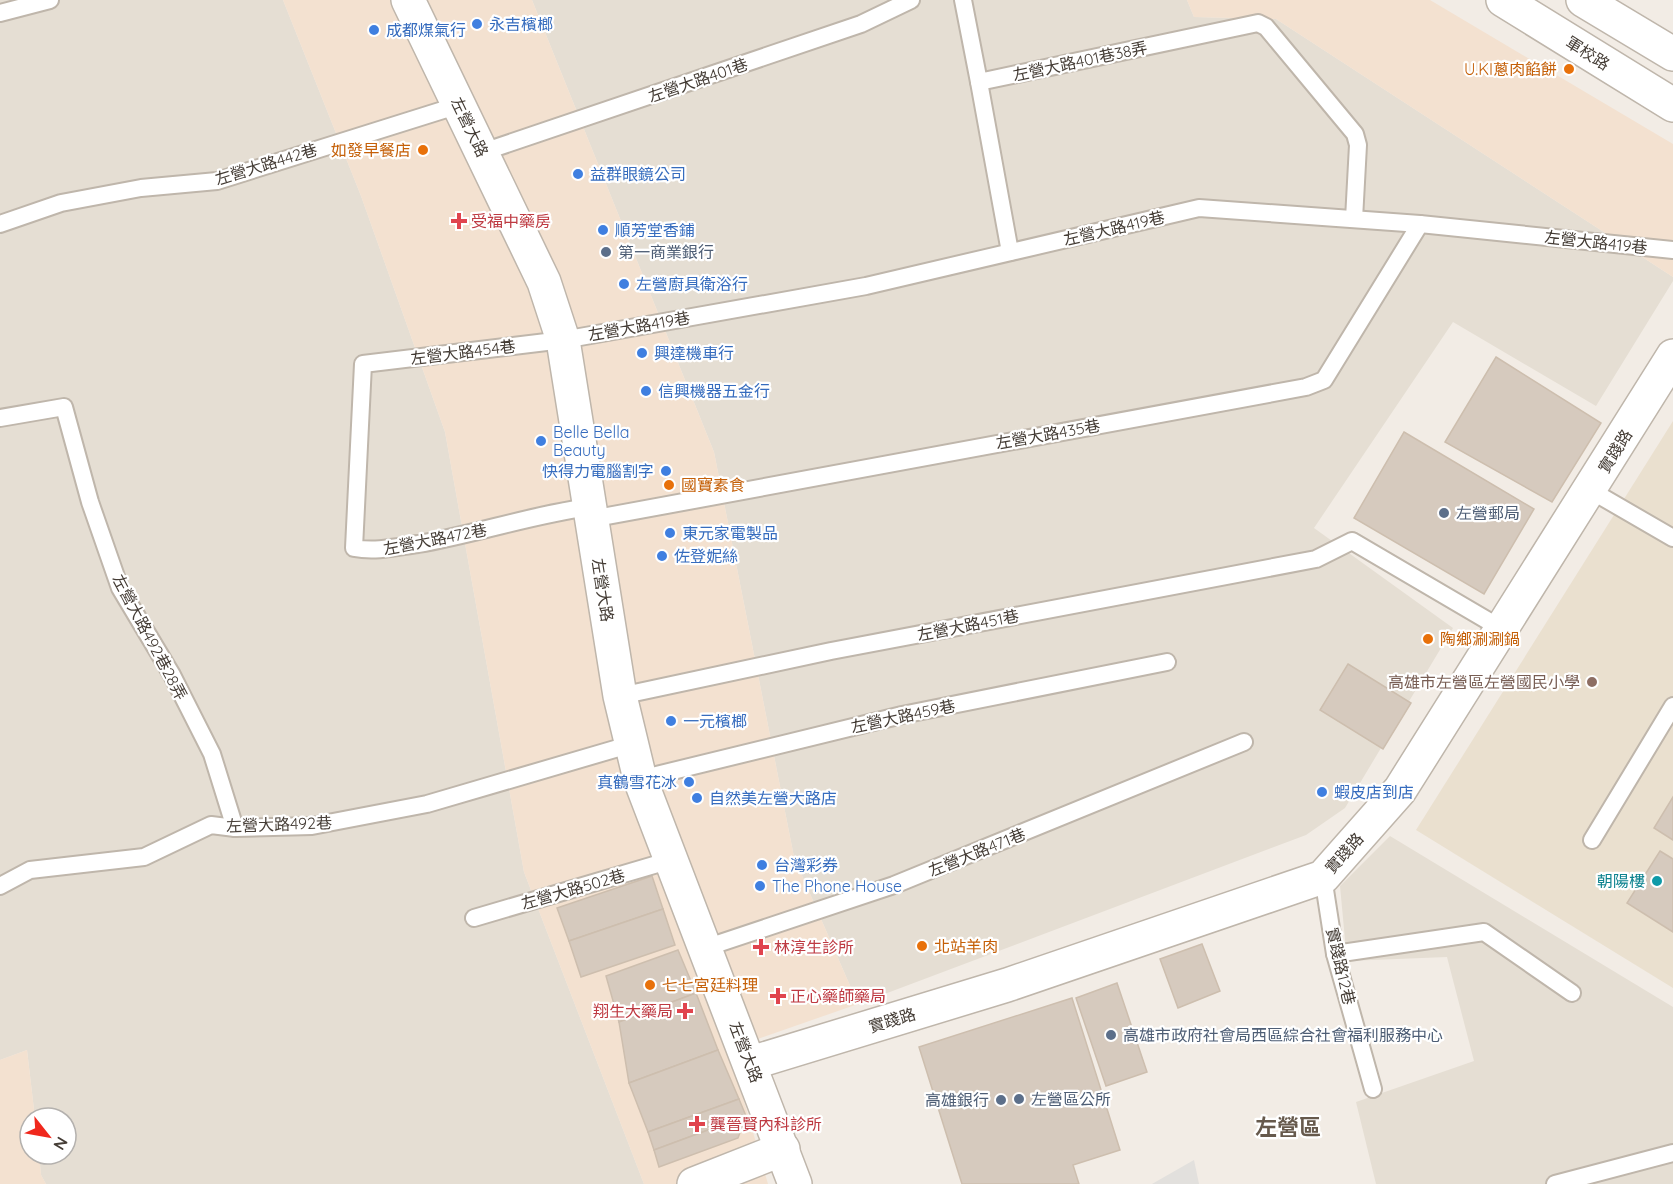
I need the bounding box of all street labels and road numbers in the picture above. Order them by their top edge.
street label: 軍校路 [1562,32,1614,74]
street label: 左營大路401巷38弄 [1011,37,1149,85]
street label: 左營大路401巷 [646,54,750,106]
street label: 左營大路 [447,94,493,160]
street label: 左營大路442巷 [213,139,319,189]
street label: 左營大路419巷 [1061,207,1167,249]
street label: 左營大路419巷 [1544,227,1648,257]
street label: 左營大路419巷 [586,307,692,345]
street label: 左營大路454巷 [409,336,517,368]
street label: 左營大路435巷 [994,415,1102,453]
street label: 實踐路 [1594,425,1636,477]
street label: 左營大路472巷 [382,519,488,559]
street label: 左營大路 [588,557,618,623]
street label: 左營大路492巷28弄 [108,571,192,703]
street label: 左營大路451巷 [915,605,1021,645]
street label: 左營大路459巷 [849,695,957,737]
street label: 左營大路492巷 [226,812,332,836]
street label: 左營大路471巷 [926,823,1028,881]
street label: 實踐路 [1321,828,1367,878]
street label: 左營大路502巷 [519,865,627,913]
street label: 實踐路12巷 [1322,925,1360,1007]
street label: 實踐路 [866,1003,918,1037]
street label: 左營大路 [725,1019,767,1085]

